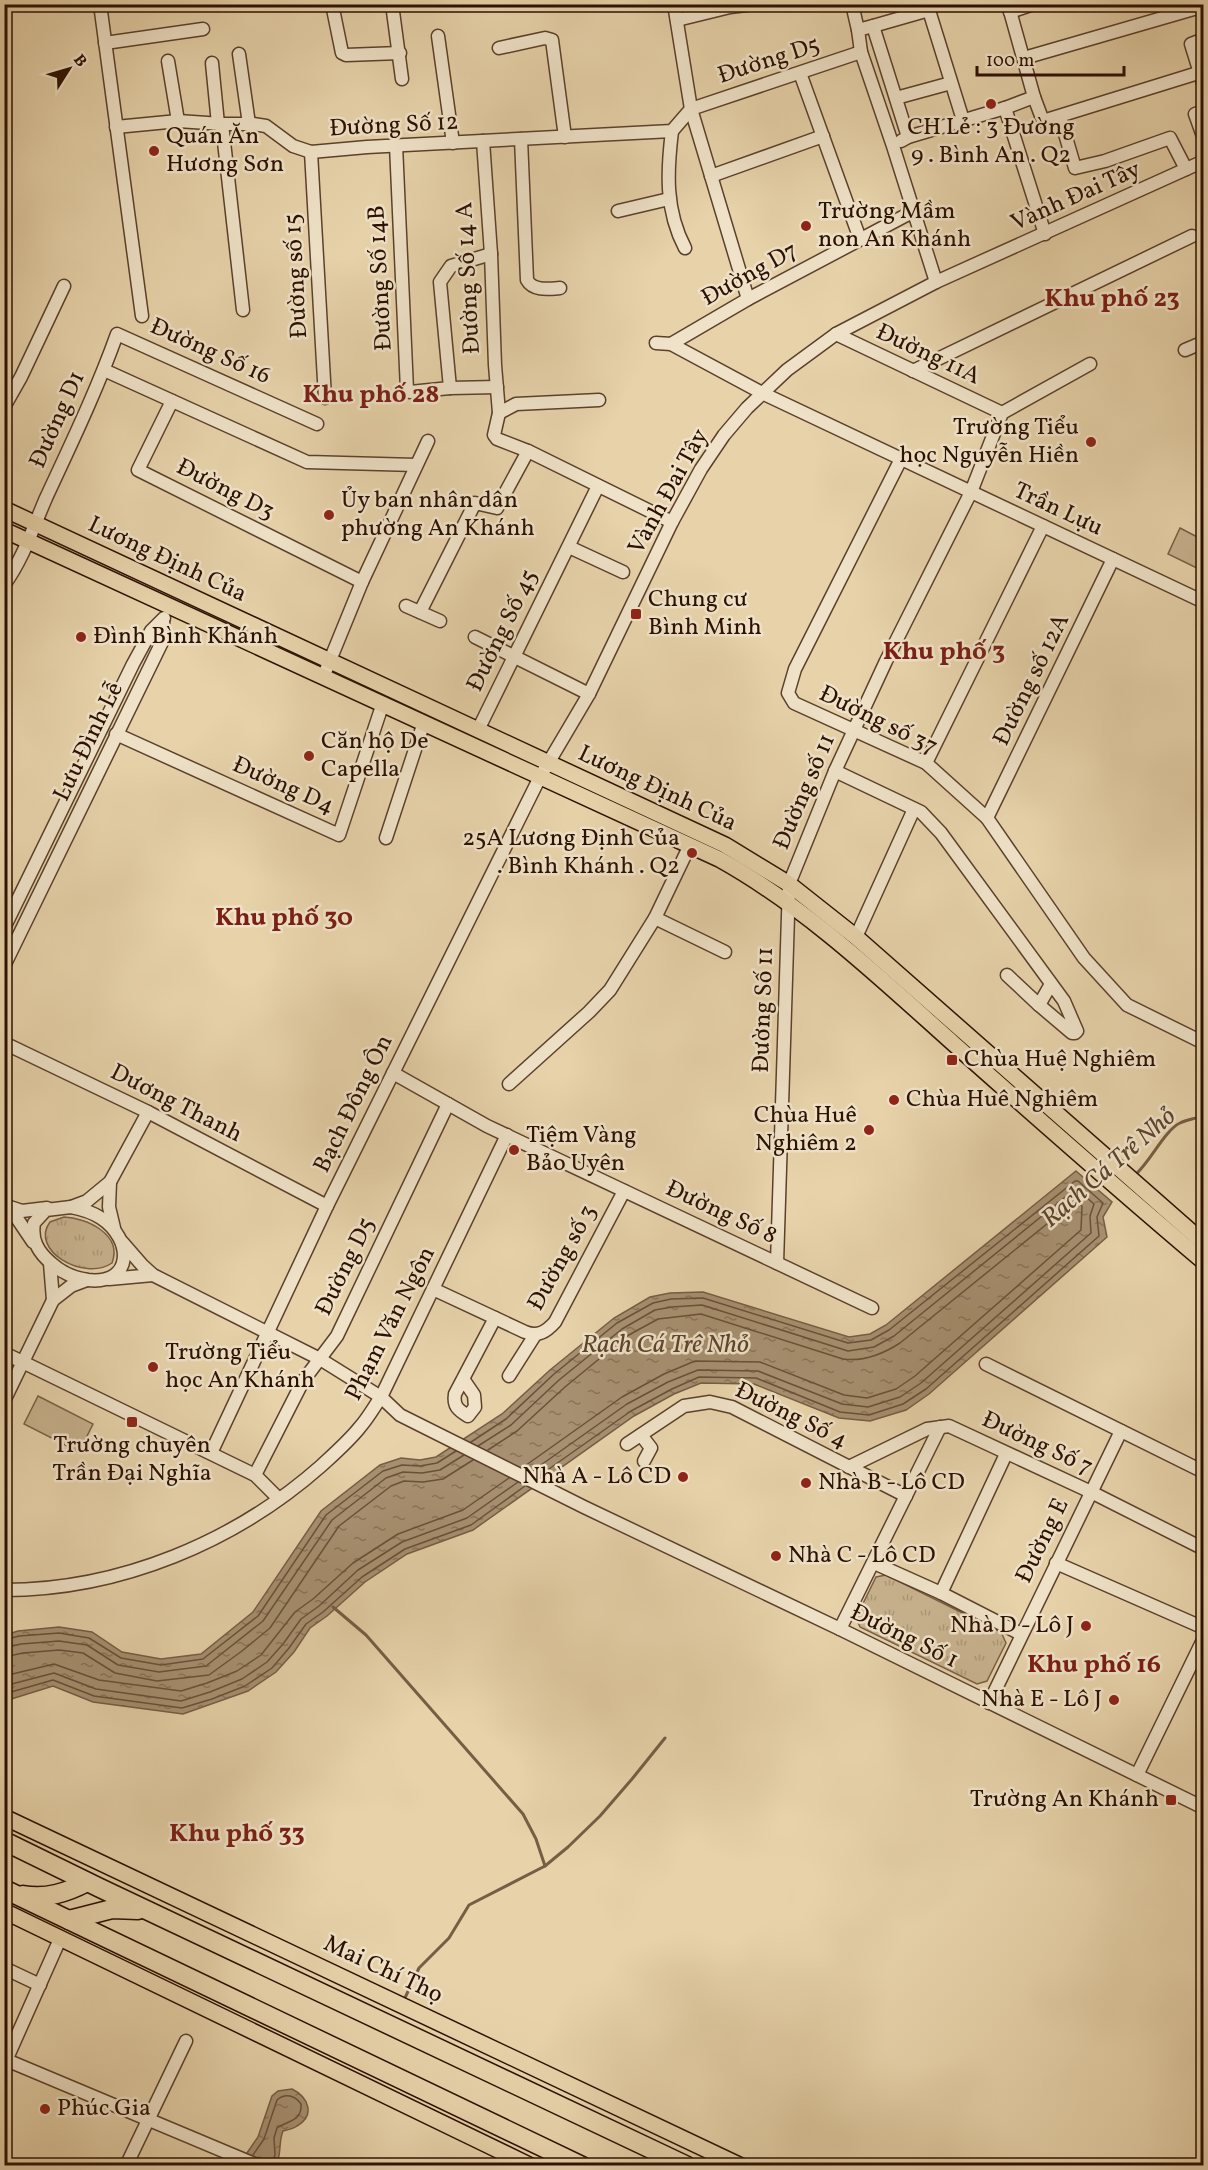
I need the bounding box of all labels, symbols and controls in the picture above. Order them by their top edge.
street label: Đường D5 [714,29,824,93]
north arrow [39,39,99,99]
scale bar [977,39,1124,77]
text: 100 m [986,49,1035,74]
text: B [67,50,92,72]
marker: CH Lẻ : 3 Đường 9 . Bình An . Q2 [984,97,998,111]
street label: Đường Số 12 [328,106,460,146]
place label: CH Lẻ : 3 Đường 9 . Bình An . Q2 [907,111,1075,173]
place label: Quán Ăn Hương Sơn [166,120,284,182]
marker: Quán Ăn Hương Sơn [147,144,161,158]
street label: Vành Đai Tây [1006,153,1146,241]
place label: Trường Mầm non An Khánh [818,195,971,257]
street label: Đường Số 14 A [448,201,490,355]
street label: Đường Số 14B [360,204,402,352]
street label: Đường số 15 [277,213,317,339]
marker: Trường Mầm non An Khánh [799,219,813,233]
street label: Đường D7 [696,235,804,315]
district label: Khu phố 23 [1044,281,1180,317]
street label: Đường Số 16 [144,310,276,394]
street label: Đường 11A [870,316,986,394]
street label: Đường D1 [21,366,95,474]
district label: Khu phố 28 [302,377,440,413]
place label: Trường Tiểu học Nguyễn Hiền [899,411,1079,473]
street label: Vành Đai Tây [620,423,718,561]
marker: Trường Tiểu học Nguyễn Hiền [1084,435,1098,449]
street label: Đường D3 [170,451,280,529]
street label: Trần Lựu [1008,474,1108,546]
place label: Ủy ban nhân dân phường An Khánh [341,484,535,546]
street label: Lương Định Của [82,508,252,612]
marker: Ủy ban nhân dân phường An Khánh [322,508,336,522]
street label: Đường Số 45 [459,564,547,698]
place label: Chung cư Bình Minh [648,583,762,645]
marker: Chung cư Bình Minh [629,607,643,621]
street label: Đường số 12A [985,608,1079,752]
place label: Đình Bình Khánh [93,620,278,654]
marker: Đình Bình Khánh [74,630,88,644]
district label: Khu phố 3 [883,634,1005,670]
street label: Lưu Đình Lễ [45,677,133,807]
street label: Đường số 37 [813,678,943,764]
place label: Căn hộ De Capella [321,725,429,787]
street label: Đường số 11 [765,729,845,855]
street label: Lương Định Của [572,737,742,841]
street label: Đường D4 [227,748,339,824]
marker: Căn hộ De Capella [302,749,316,763]
place label: 25A Lương Định Của . Bình Khánh . Q2 [462,822,680,884]
marker: 25A Lương Định Của . Bình Khánh . Q2 [685,846,699,860]
district label: Khu phố 30 [215,900,353,936]
street label: Đường Số 11 [745,947,783,1073]
street label: Bạch Đông Ôn [306,1029,402,1179]
place label: Chùa Huệ Nghiêm [964,1043,1156,1077]
marker: Chùa Huệ Nghiêm [945,1053,959,1067]
street label: Dương Thanh [104,1056,248,1152]
place label: Chùa Huê Nghiêm [906,1083,1098,1117]
marker: Chùa Huê Nghiêm [887,1093,901,1107]
place label: Chùa Huê Nghiêm 2 [754,1099,857,1161]
water label: Rạch Cá Trê Nhỏ [1034,1099,1184,1237]
place label: Tiệm Vàng Bảo Uyên [526,1119,637,1181]
marker: Chùa Huê Nghiêm 2 [862,1123,876,1137]
marker: Tiệm Vàng Bảo Uyên [507,1143,521,1157]
street label: Đường Số 8 [660,1172,782,1254]
street label: Đường số 3 [520,1199,606,1317]
street label: Đường D5 [308,1212,384,1322]
street label: Phạm Văn Ngôn [337,1241,445,1407]
water label: Rạch Cá Trê Nhỏ [581,1327,749,1363]
place label: Trường Tiểu học An Khánh [165,1336,315,1398]
marker: Trường Tiểu học An Khánh [146,1360,160,1374]
street label: Đường Số 4 [729,1374,853,1458]
street label: Đường Số 7 [976,1403,1098,1485]
marker: Trường chuyên Trần Đại Nghĩa [125,1415,139,1429]
place label: Trường chuyên Trần Đại Nghĩa [52,1429,212,1491]
place label: Nhà A - Lô CD [522,1460,671,1494]
place label: Nhà B - Lô CD [818,1466,965,1500]
marker: Nhà A - Lô CD [676,1470,690,1484]
marker: Nhà B - Lô CD [799,1476,813,1490]
street label: Đường E [1008,1493,1078,1589]
place label: Nhà C - Lô CD [788,1539,935,1573]
marker: Nhà C - Lô CD [769,1549,783,1563]
street label: Đường Số 1 [844,1596,964,1678]
place label: Nhà D - Lô J [950,1609,1074,1643]
marker: Nhà D - Lô J [1079,1619,1093,1633]
district label: Khu phố 16 [1027,1647,1161,1683]
place label: Nhà E - Lô J [981,1683,1102,1717]
marker: Nhà E - Lô J [1107,1693,1121,1707]
place label: Trường An Khánh [970,1783,1159,1817]
marker: Trường An Khánh [1164,1793,1178,1807]
district label: Khu phố 33 [169,1816,305,1852]
street label: Mai Chí Thọ [318,1927,448,2013]
place label: Phúc Gia [57,2092,151,2126]
marker: Phúc Gia [38,2102,52,2116]

